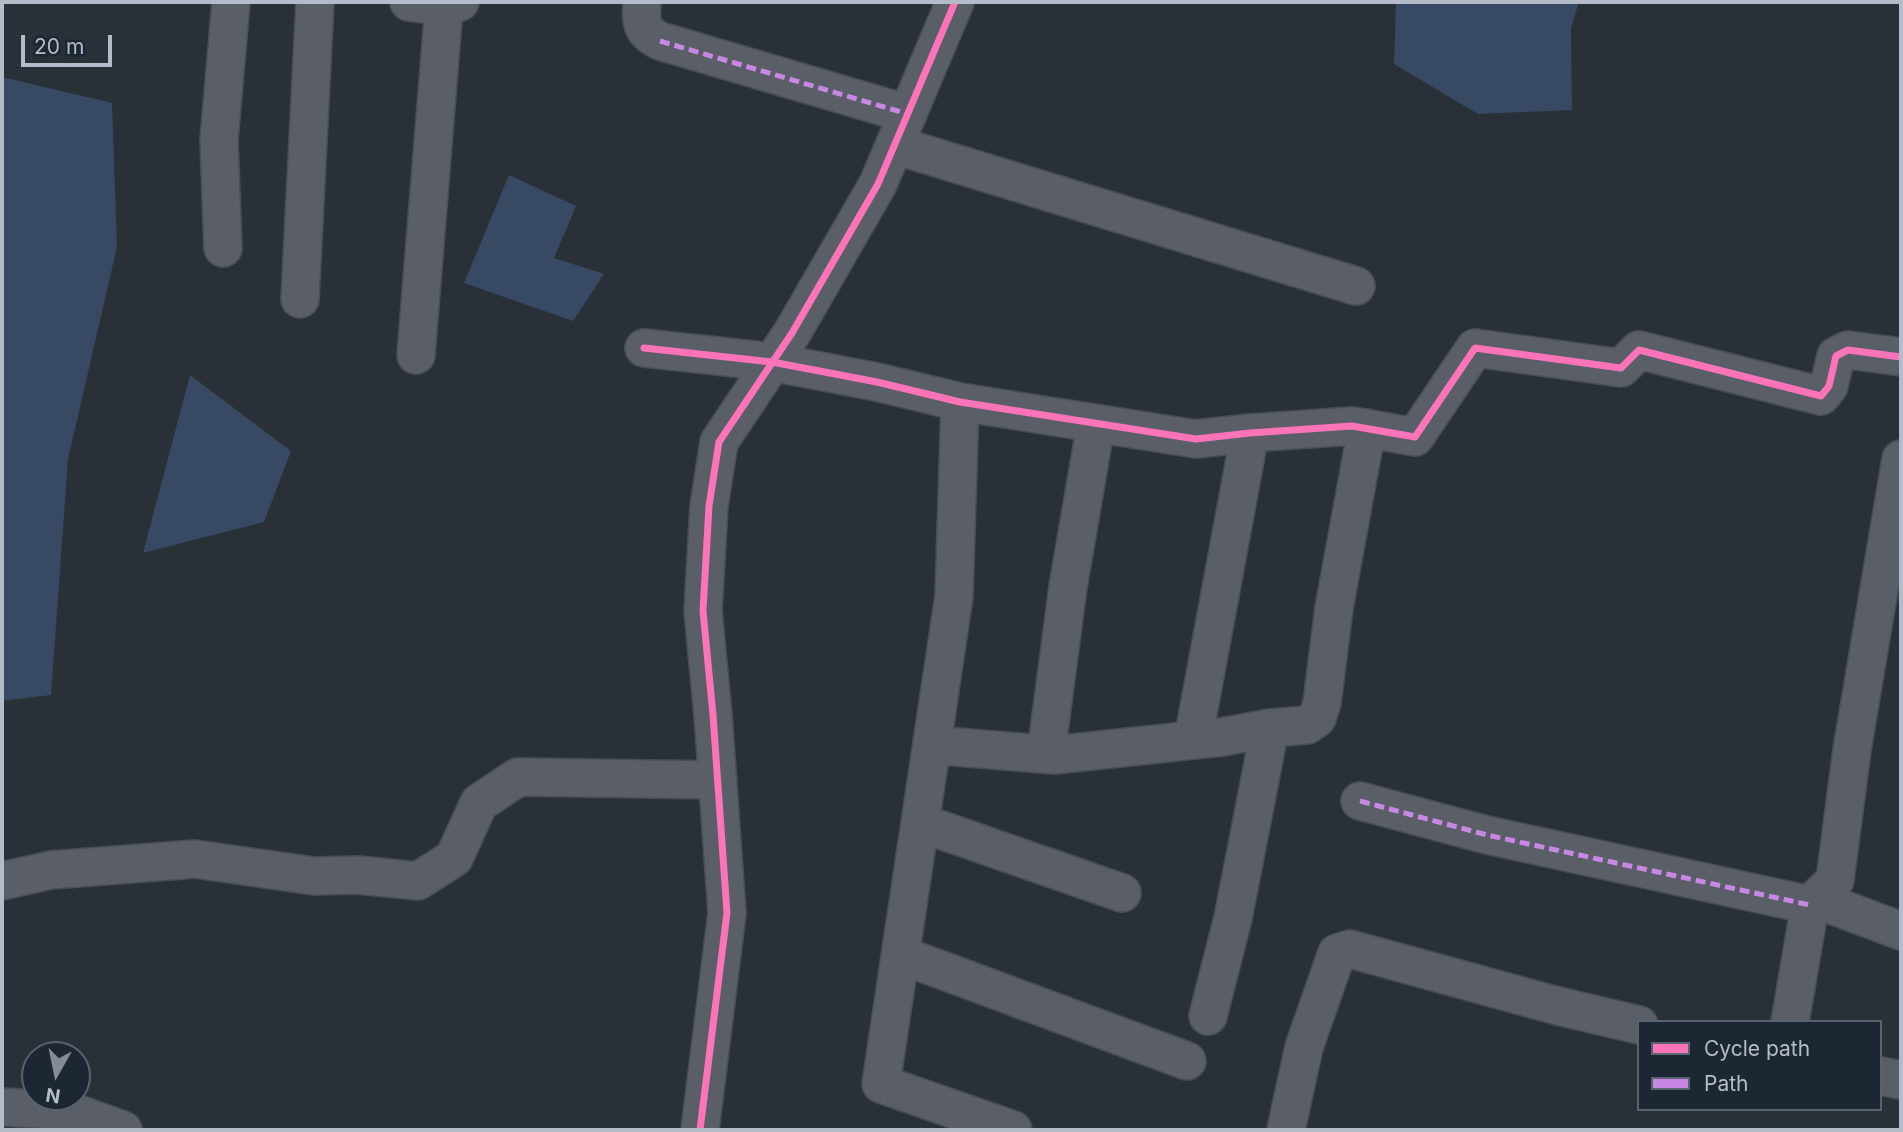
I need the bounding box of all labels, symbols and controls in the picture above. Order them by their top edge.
scale bar [24,21,116,65]
text: 20 m [34,34,84,59]
legend [1637,1020,1882,1111]
text: Cycle path [1704,1036,1810,1061]
north arrow [21,1041,91,1111]
text: Path [1704,1071,1749,1096]
text: N [44,1083,62,1108]

